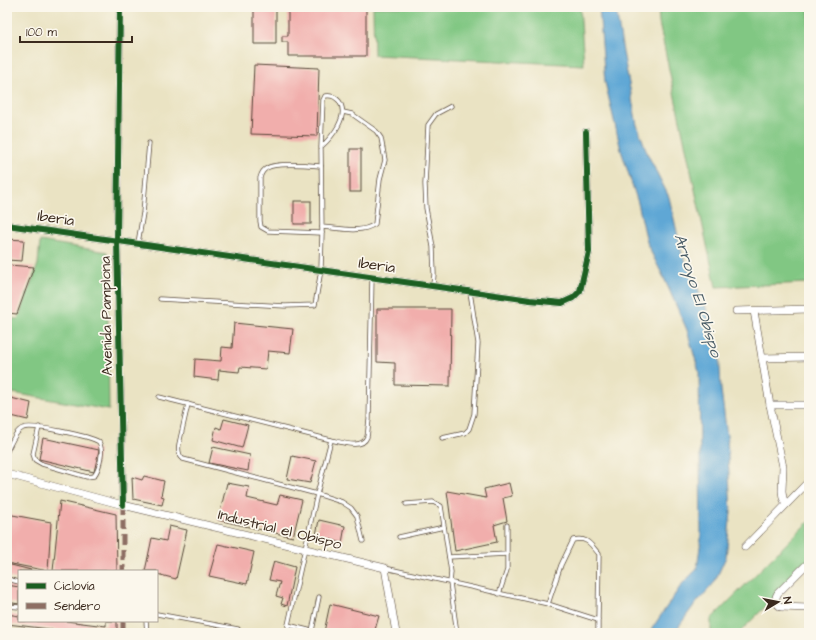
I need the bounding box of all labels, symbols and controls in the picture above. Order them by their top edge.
scale bar [20,18,132,44]
text: 100 m [26,24,57,41]
street label: Iberia [36,206,76,232]
water label: Arroyo El Obispo [668,231,728,361]
street label: Iberia [357,253,397,279]
street label: Avenida Pamplona [95,256,118,376]
street label: Industrial el Obispo [216,504,344,555]
legend [18,570,158,622]
text: Ciclovía [54,578,95,595]
north arrow [758,582,798,622]
text: N [779,596,795,605]
text: Sendero [54,598,100,615]

